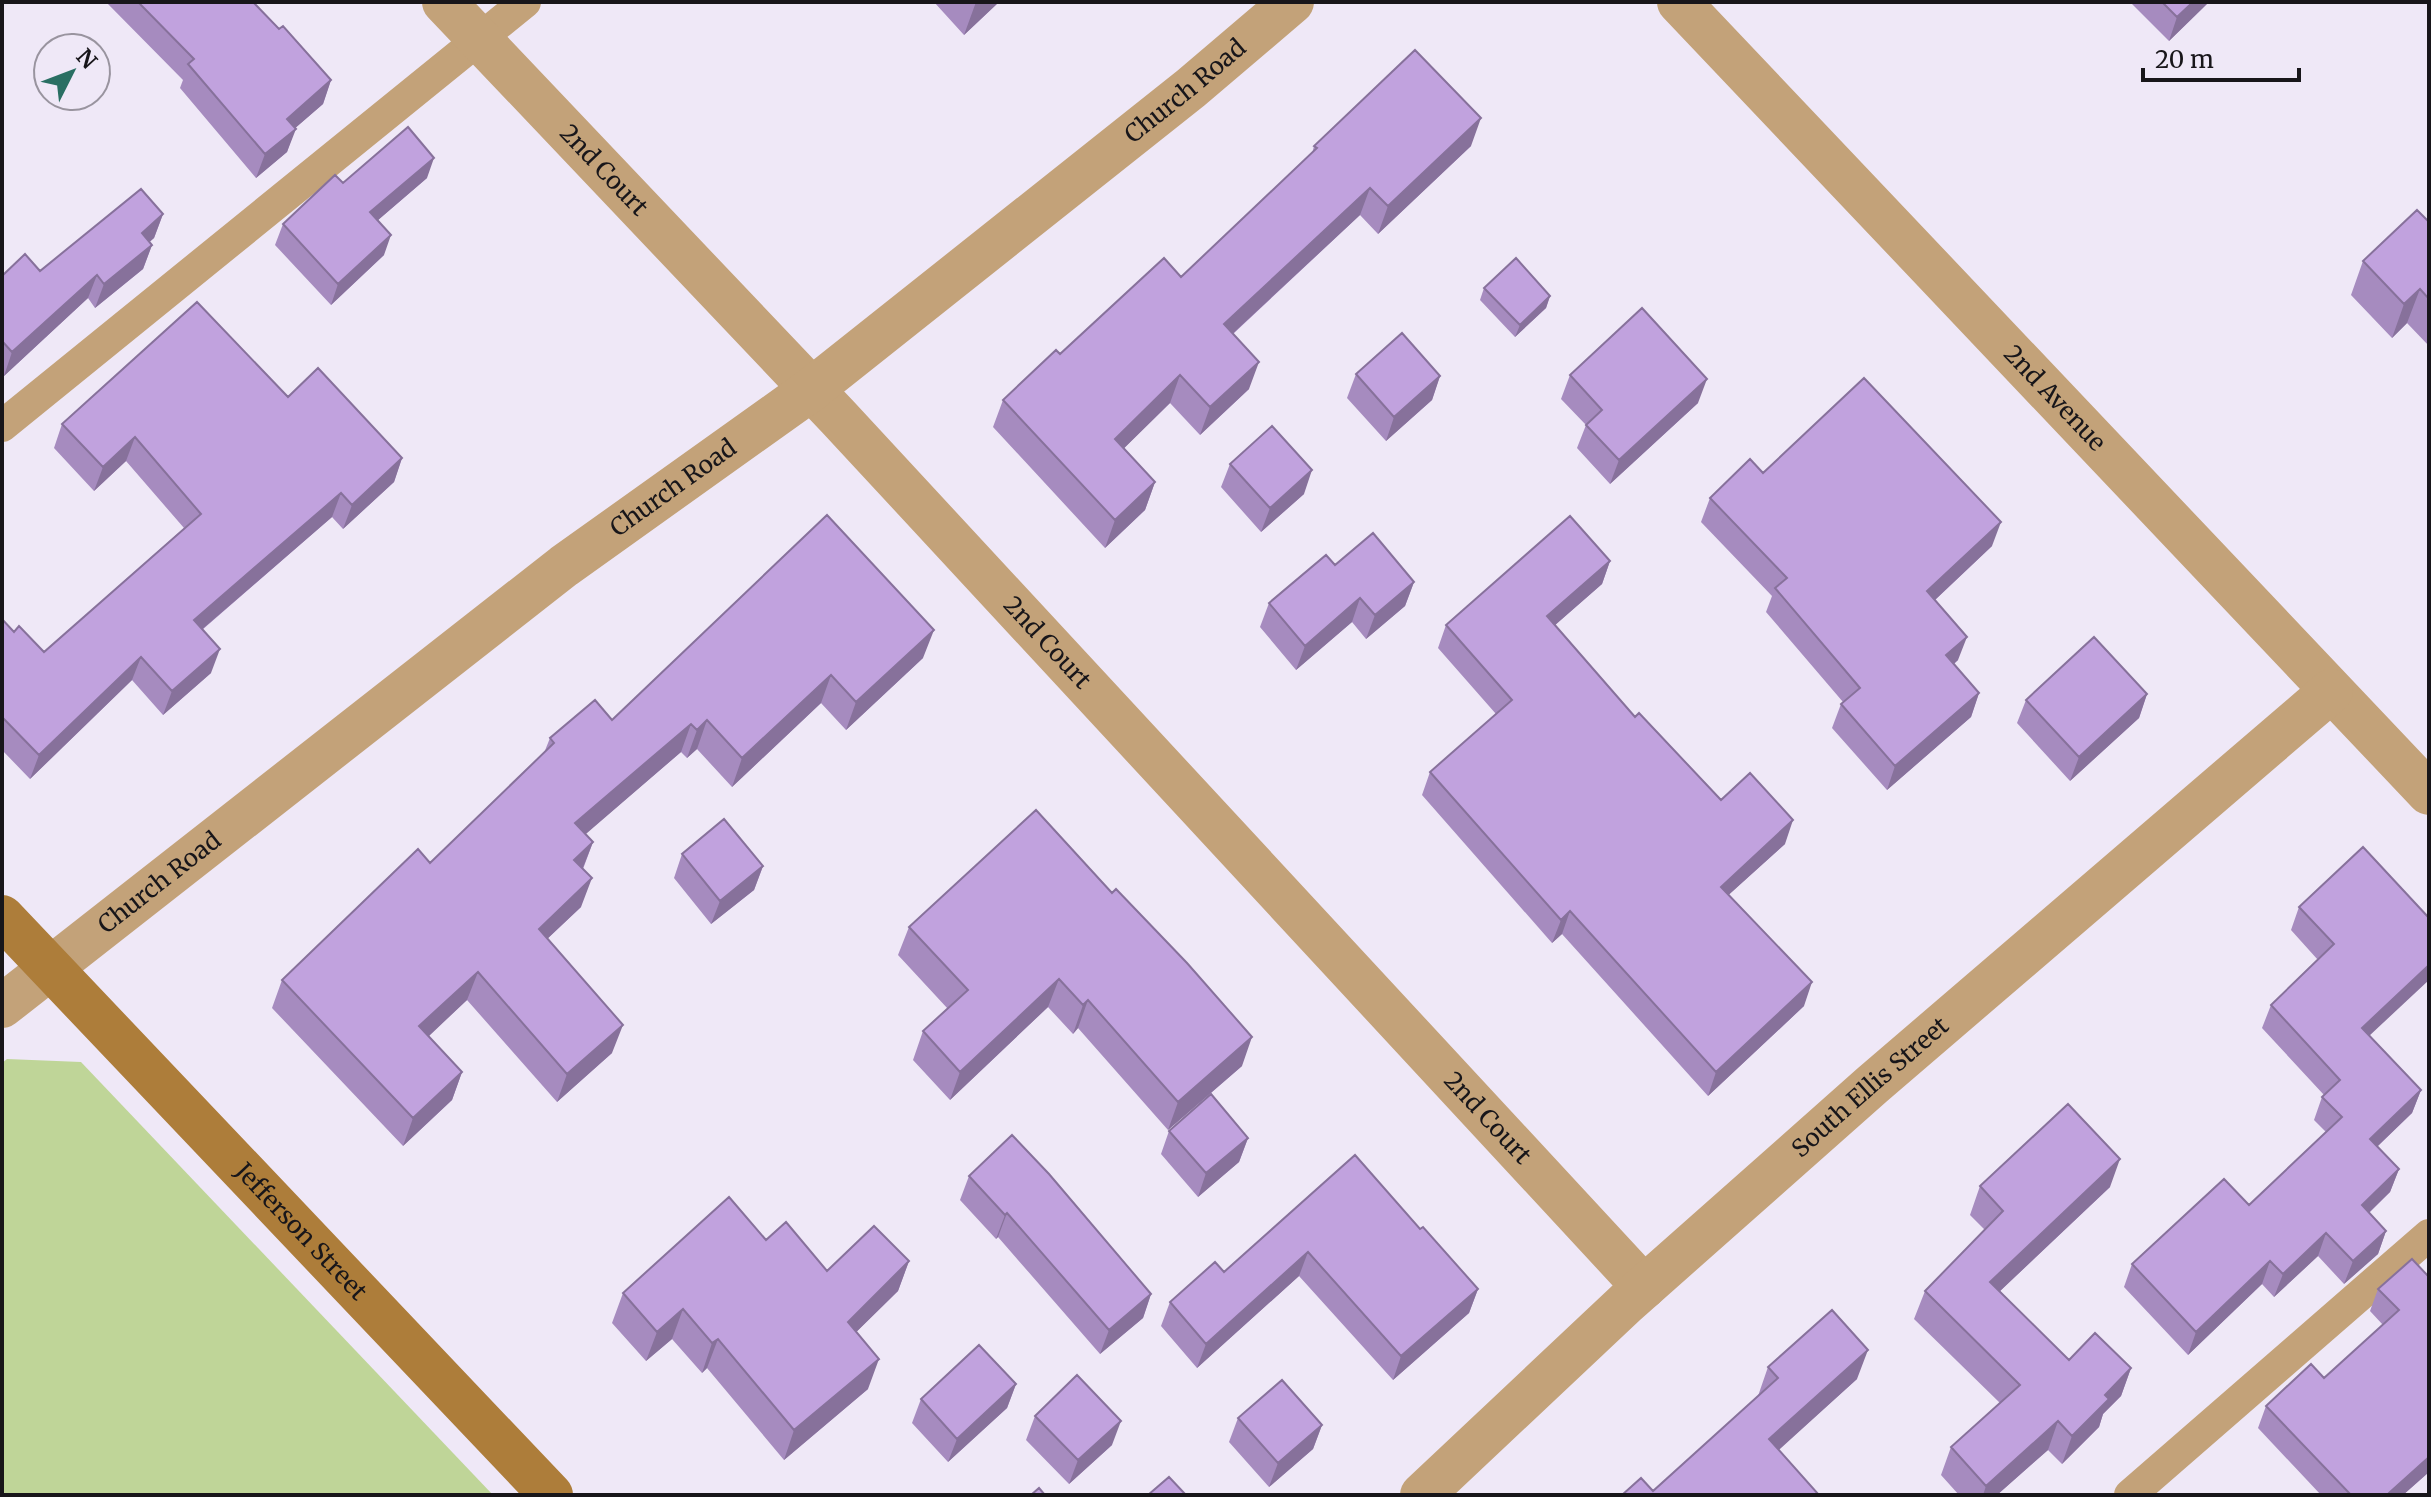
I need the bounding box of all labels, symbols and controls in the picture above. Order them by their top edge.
north arrow [32,32,112,112]
street label: Church Road [1118,32,1252,150]
scale bar [2143,32,2299,82]
text: N [71,43,103,75]
text: 20 m [2155,44,2214,75]
street label: 2nd Court [553,118,655,223]
street label: 2nd Avenue [1998,338,2113,457]
street label: Church Road [604,432,742,543]
street label: 2nd Court [997,590,1098,696]
street label: Church Road [91,825,227,940]
street label: South Ellis Street [1785,1010,1955,1164]
street label: 2nd Court [1438,1065,1539,1171]
street label: Jefferson Street [228,1155,374,1307]

